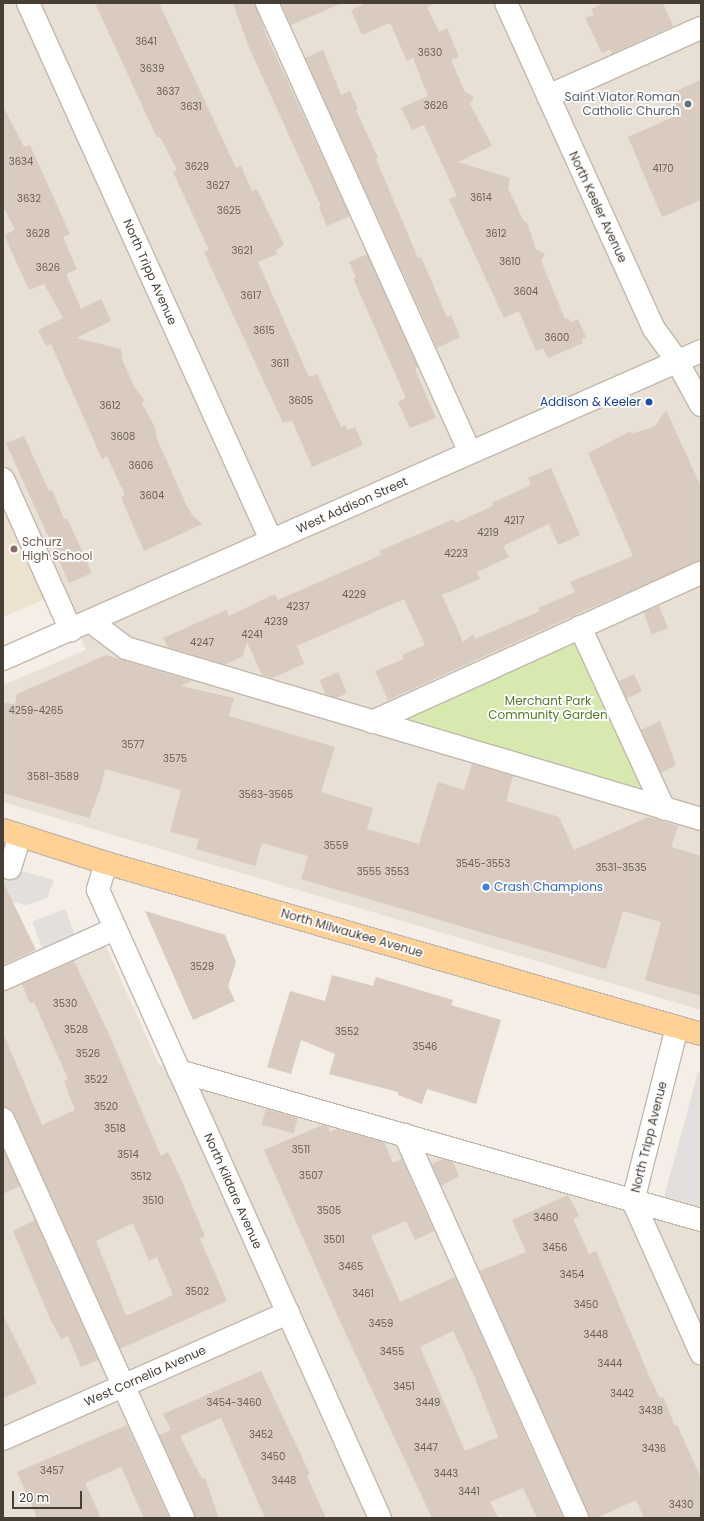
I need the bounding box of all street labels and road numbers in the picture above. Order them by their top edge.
street label: North Keeler Avenue [566,149,630,265]
street label: North Tripp Avenue [120,217,180,327]
street label: West Addison Street [294,474,410,536]
street label: North Milwaukee Avenue [279,906,425,960]
street label: North Tripp Avenue [628,1080,670,1194]
street label: North Kildare Avenue [201,1131,265,1251]
street label: West Cornelia Avenue [82,1343,208,1409]

